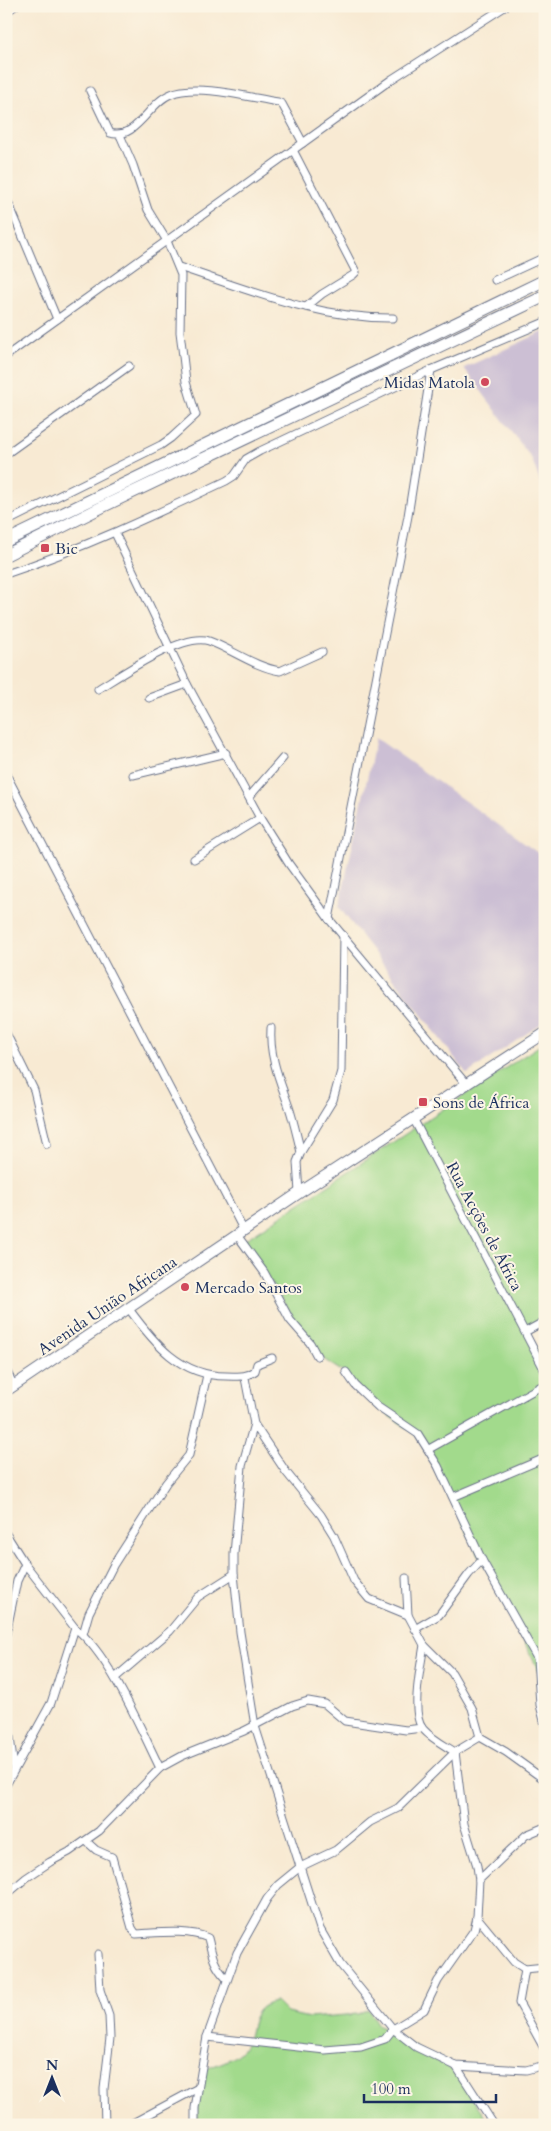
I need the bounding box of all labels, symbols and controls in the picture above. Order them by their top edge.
place label: Midas Matola [384,372,475,394]
marker: Midas Matola [479,376,491,388]
place label: Bic [55,538,78,560]
marker: Bic [39,542,51,554]
place label: Sons de África [433,1092,529,1114]
marker: Sons de África [417,1096,429,1108]
street label: Rua Acções de África [441,1158,528,1295]
street label: Avenida União Africana [34,1251,182,1361]
place label: Mercado Santos [195,1277,302,1299]
marker: Mercado Santos [179,1281,191,1293]
north arrow [28,2054,78,2104]
text: N [46,2056,58,2075]
scale bar [364,2071,496,2103]
text: 100 m [371,2079,411,2099]

